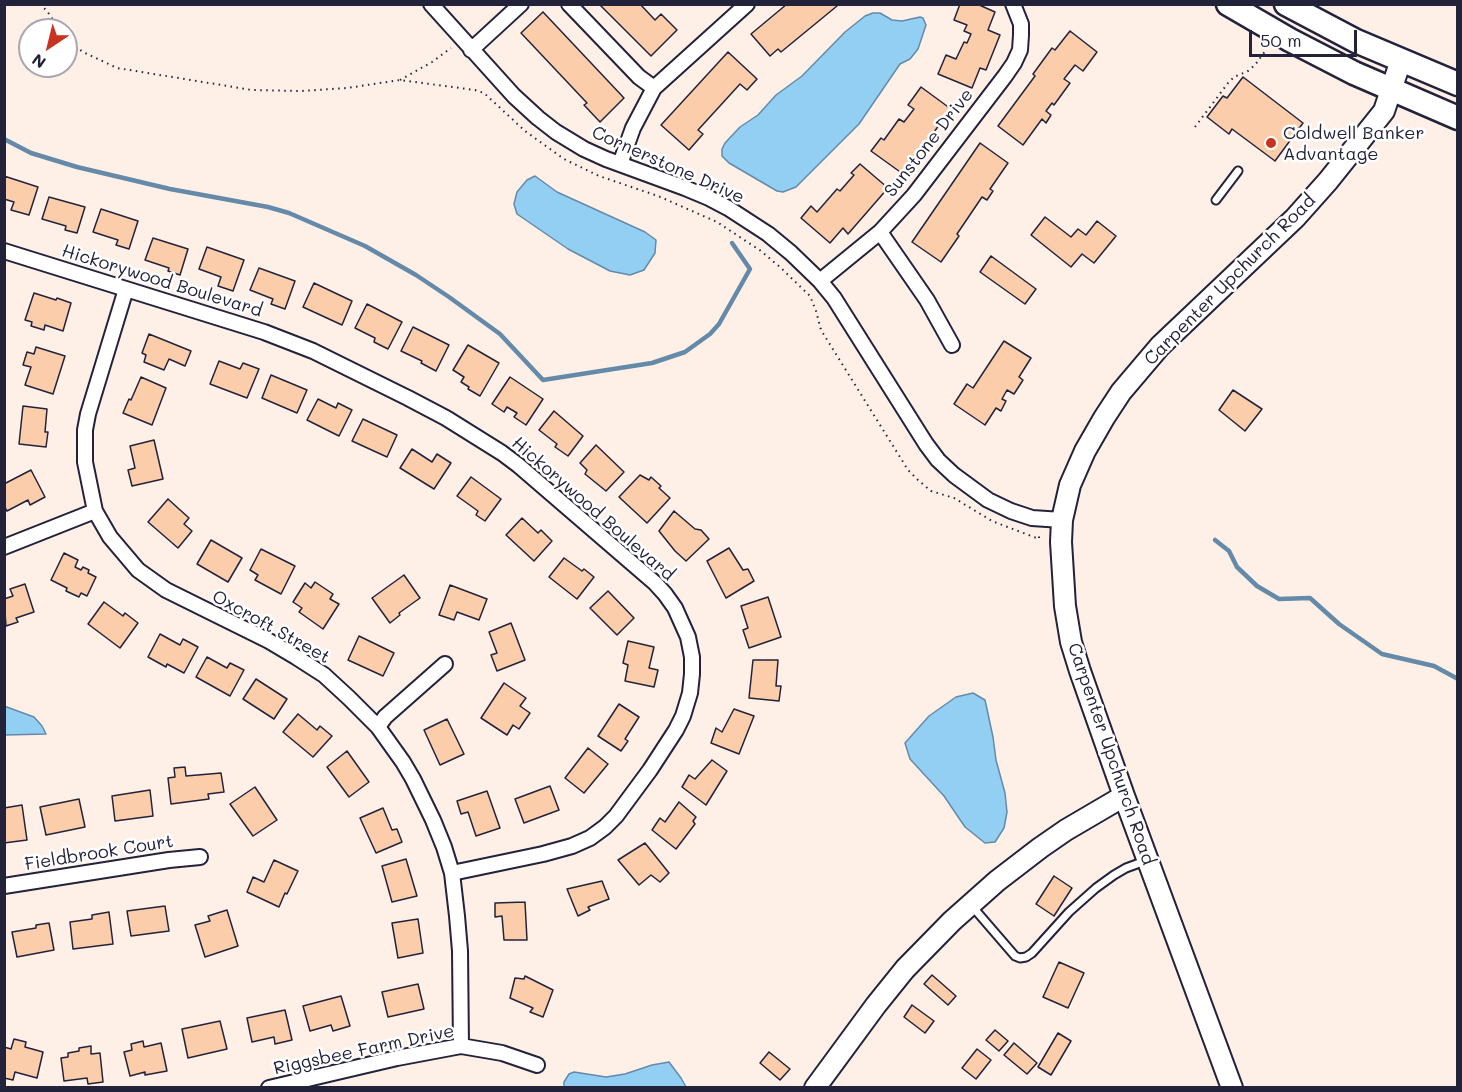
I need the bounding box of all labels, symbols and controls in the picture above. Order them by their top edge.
north arrow [18,18,78,78]
scale bar [1252,18,1360,56]
text: 50 m [1260,28,1302,52]
text: N [28,49,50,74]
street label: Sunstone Drive [880,84,978,202]
street label: Cornerstone Drive [588,122,748,208]
place label: Coldwell Banker Advantage [1283,122,1424,164]
marker: Coldwell Banker Advantage [1264,136,1278,150]
street label: Carpenter Upchurch Road [1140,190,1320,370]
street label: Hickorywood Boulevard [59,240,265,322]
street label: Hickorywood Boulevard [507,432,679,586]
street label: Oxcroft Street [208,586,334,668]
street label: Carpenter Upchurch Road [1063,640,1159,868]
street label: Fieldbrook Court [23,831,175,875]
street label: Riggsbee Farm Drive [272,1020,456,1080]

